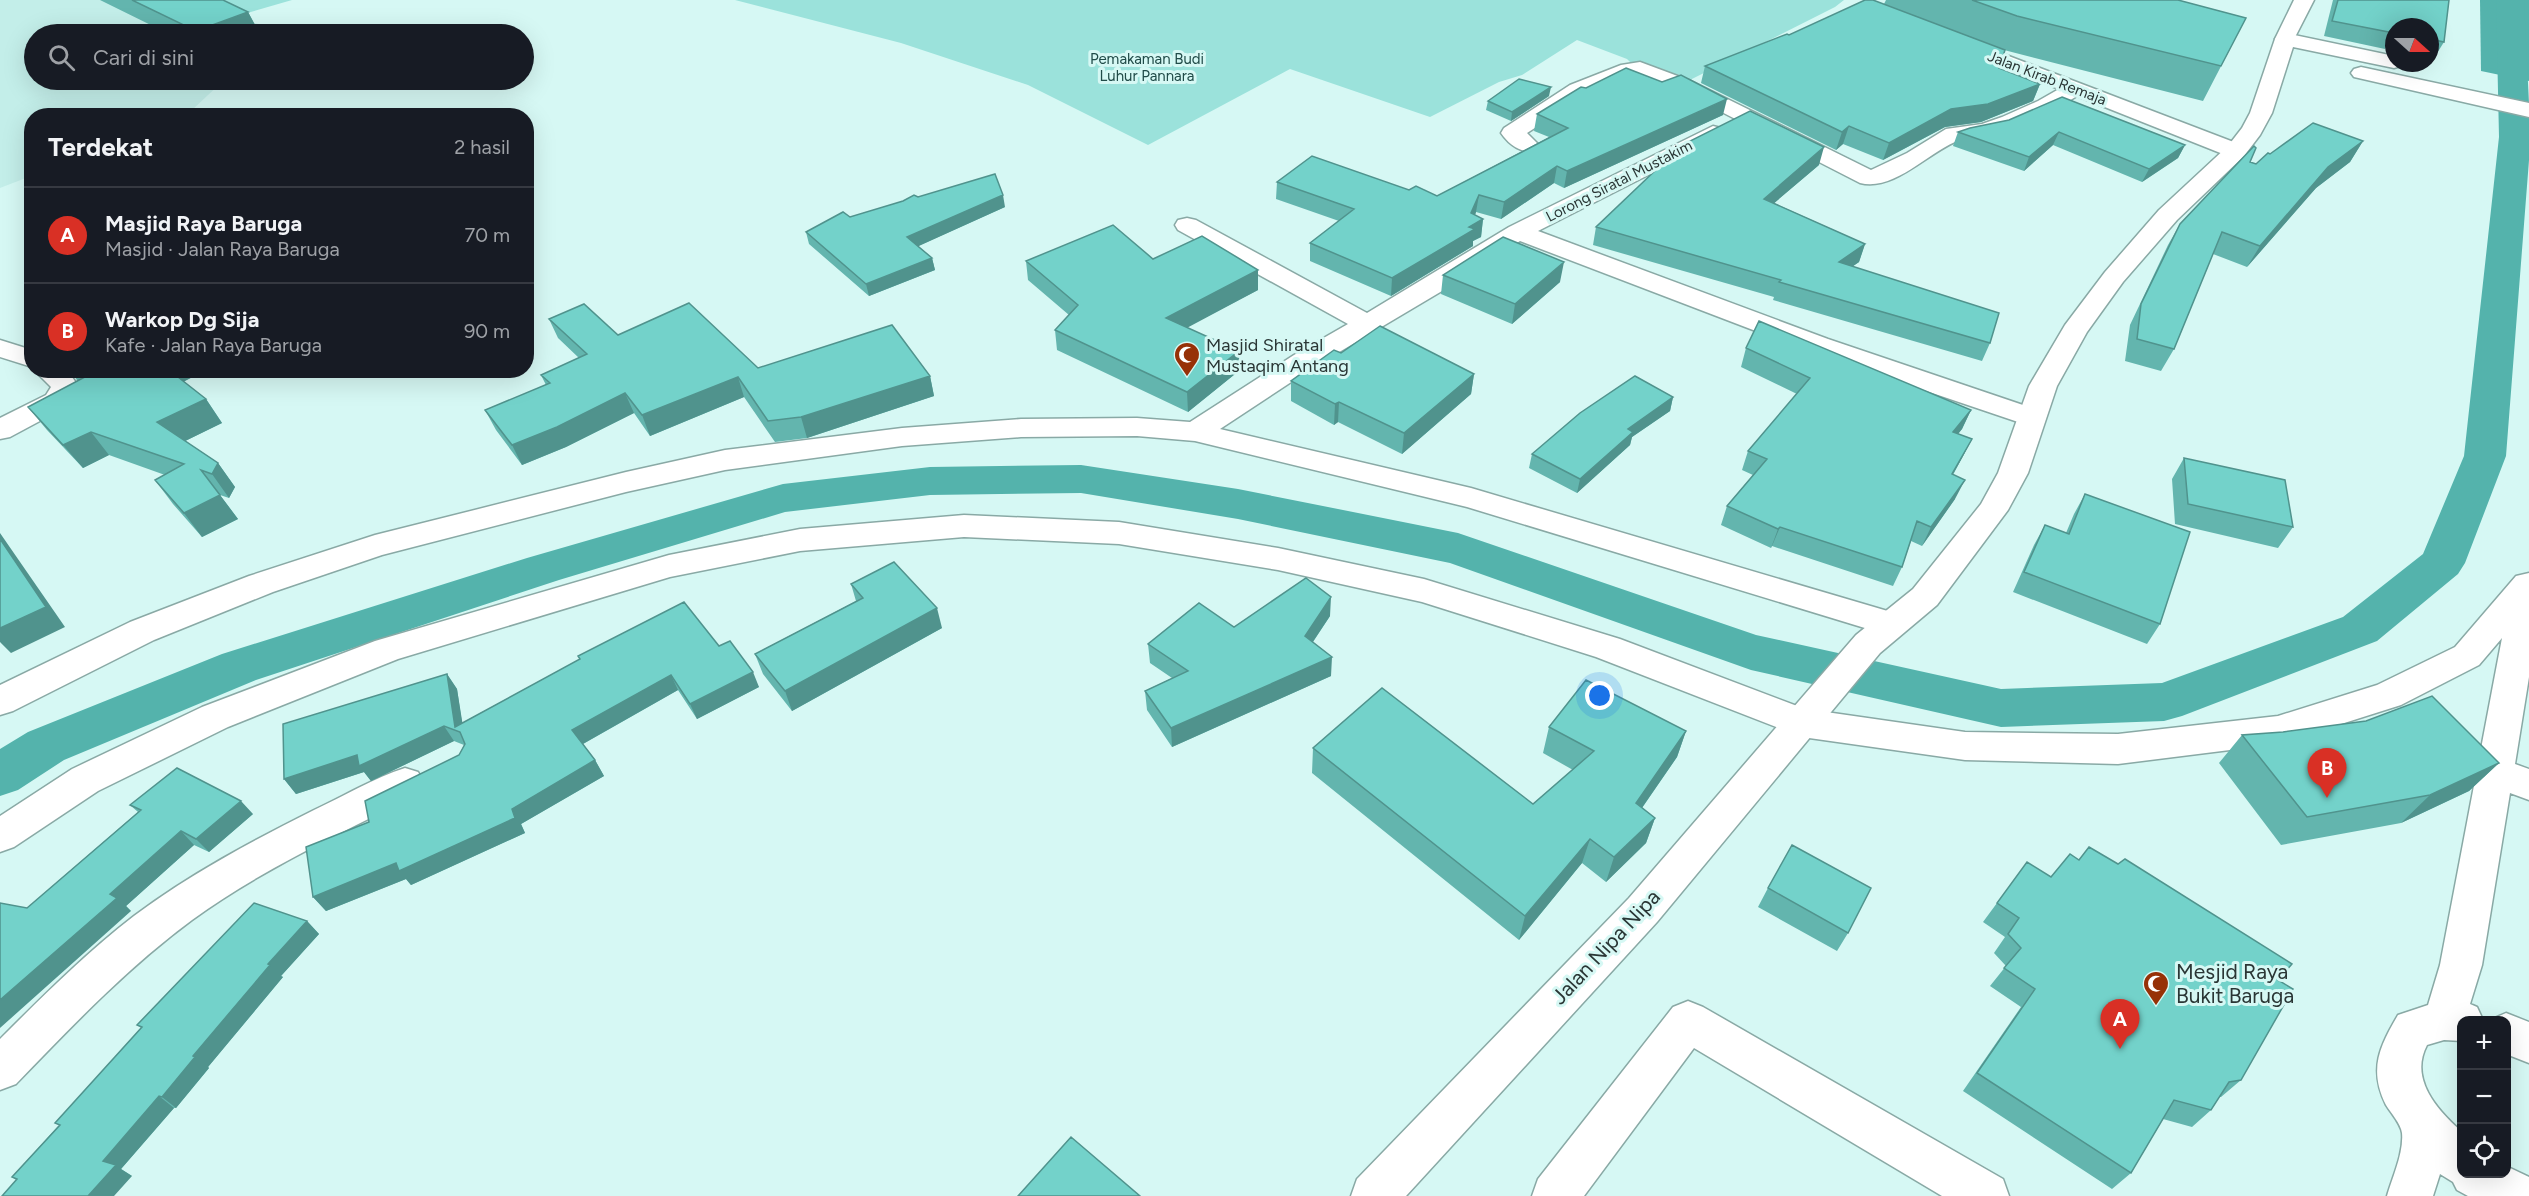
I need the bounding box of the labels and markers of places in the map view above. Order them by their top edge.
place label: Masjid Shiratal Mustaqim Antang [1206,334,1349,377]
mosque icon: Masjid Shiratal Mustaqim Antang [1172,340,1202,378]
pin: B [2308,748,2346,798]
place label: Mesjid Raya Bukit Baruga [2176,959,2294,1008]
mosque icon: Mesjid Raya Bukit Baruga [2141,969,2171,1007]
pin: A [2100,1000,2140,1049]

